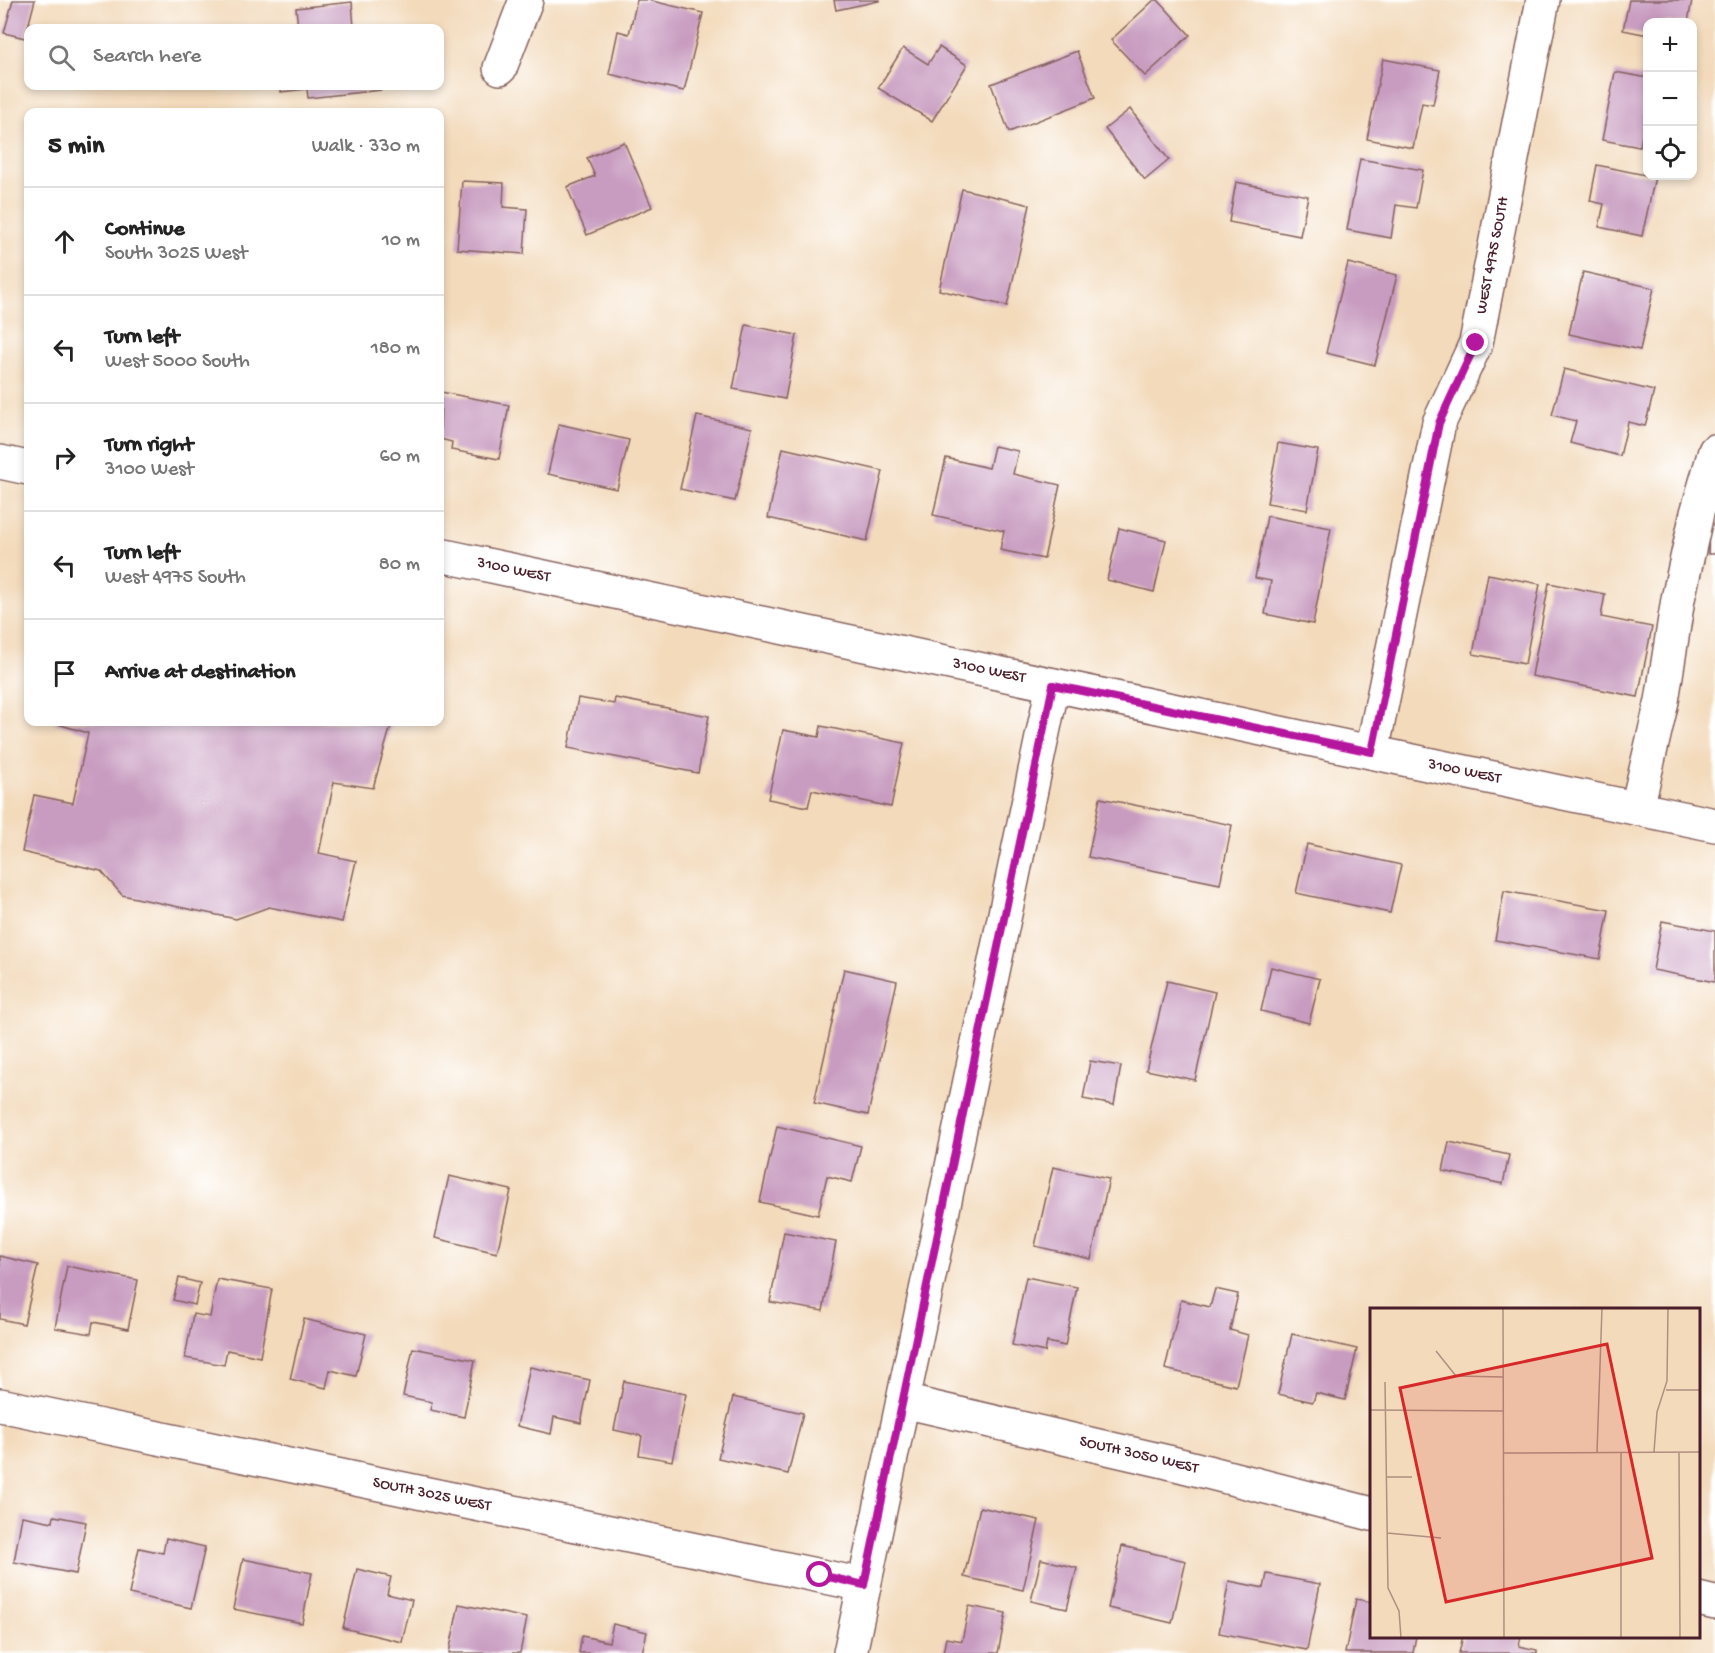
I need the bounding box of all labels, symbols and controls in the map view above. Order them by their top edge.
map controls [1643,18,1697,180]
button: + [1643,18,1697,72]
search box [24,24,444,90]
icon: search [45,41,78,74]
text: Search here [93,44,201,70]
button: − [1643,72,1697,126]
button: locate [1643,126,1697,180]
text: 5 min [48,132,104,163]
text: Walk · 330 m [312,136,420,159]
street label: WEST 4975 SOUTH [1472,195,1514,316]
text: Continue [105,217,185,243]
icon: ahead [48,225,81,258]
text: 10 m [382,230,420,253]
text: South 3025 West [105,243,247,266]
text: Turn left [105,325,179,351]
route end [1462,329,1488,355]
icon: left [48,333,81,366]
text: 180 m [371,338,420,361]
text: West 5000 South [105,351,250,374]
text: Turn right [105,433,193,459]
icon: right [48,441,81,474]
text: 60 m [380,446,420,469]
text: 3100 West [105,459,194,482]
text: Turn left [105,541,179,567]
icon: left [48,549,81,582]
street label: 3100 WEST [474,553,552,588]
text: 80 m [379,554,420,577]
text: West 4975 South [105,567,246,590]
street label: 3100 WEST [950,654,1028,688]
icon: arrive [48,657,81,690]
text: Arrive at destination [105,660,295,686]
street label: 3100 WEST [1425,755,1503,789]
inset map [1370,1308,1700,1638]
street label: SOUTH 3050 WEST [1078,1432,1201,1479]
street label: SOUTH 3025 WEST [371,1473,493,1517]
route start [806,1561,832,1587]

